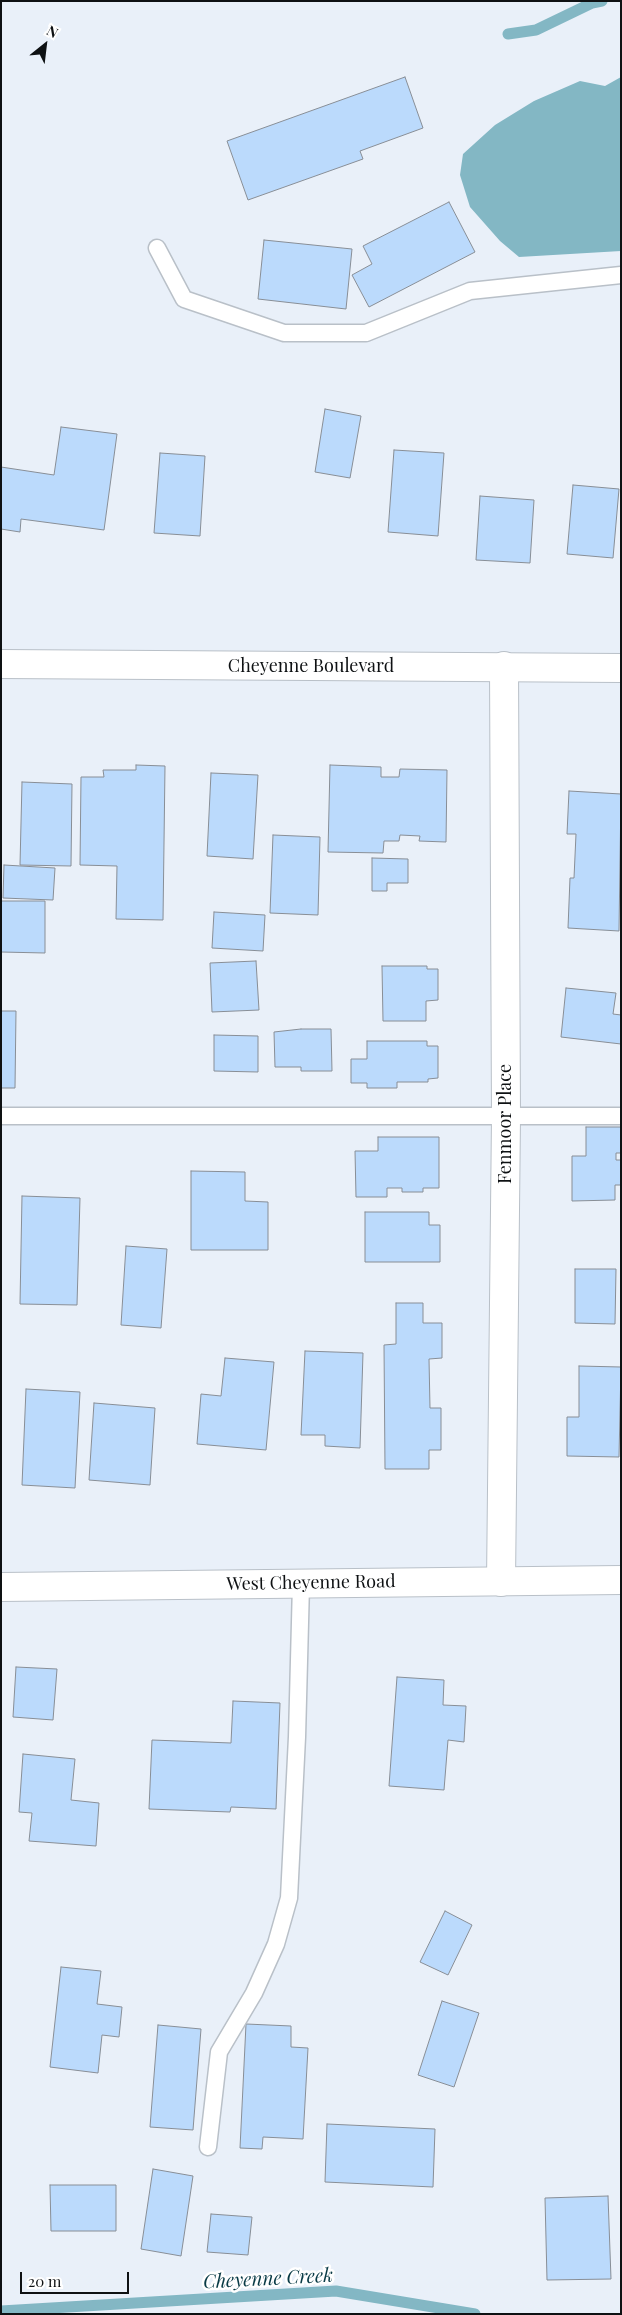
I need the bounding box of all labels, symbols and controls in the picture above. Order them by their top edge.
north arrow [20,20,70,70]
text: N [43,21,62,42]
street label: Cheyenne Boulevard [228,655,394,677]
street label: Fenmoor Place [494,1064,516,1184]
street label: West Cheyenne Road [226,1571,396,1595]
scale bar [22,2262,131,2294]
water label: Cheyenne Creek [203,2264,333,2294]
text: 20 m [28,2271,61,2291]

